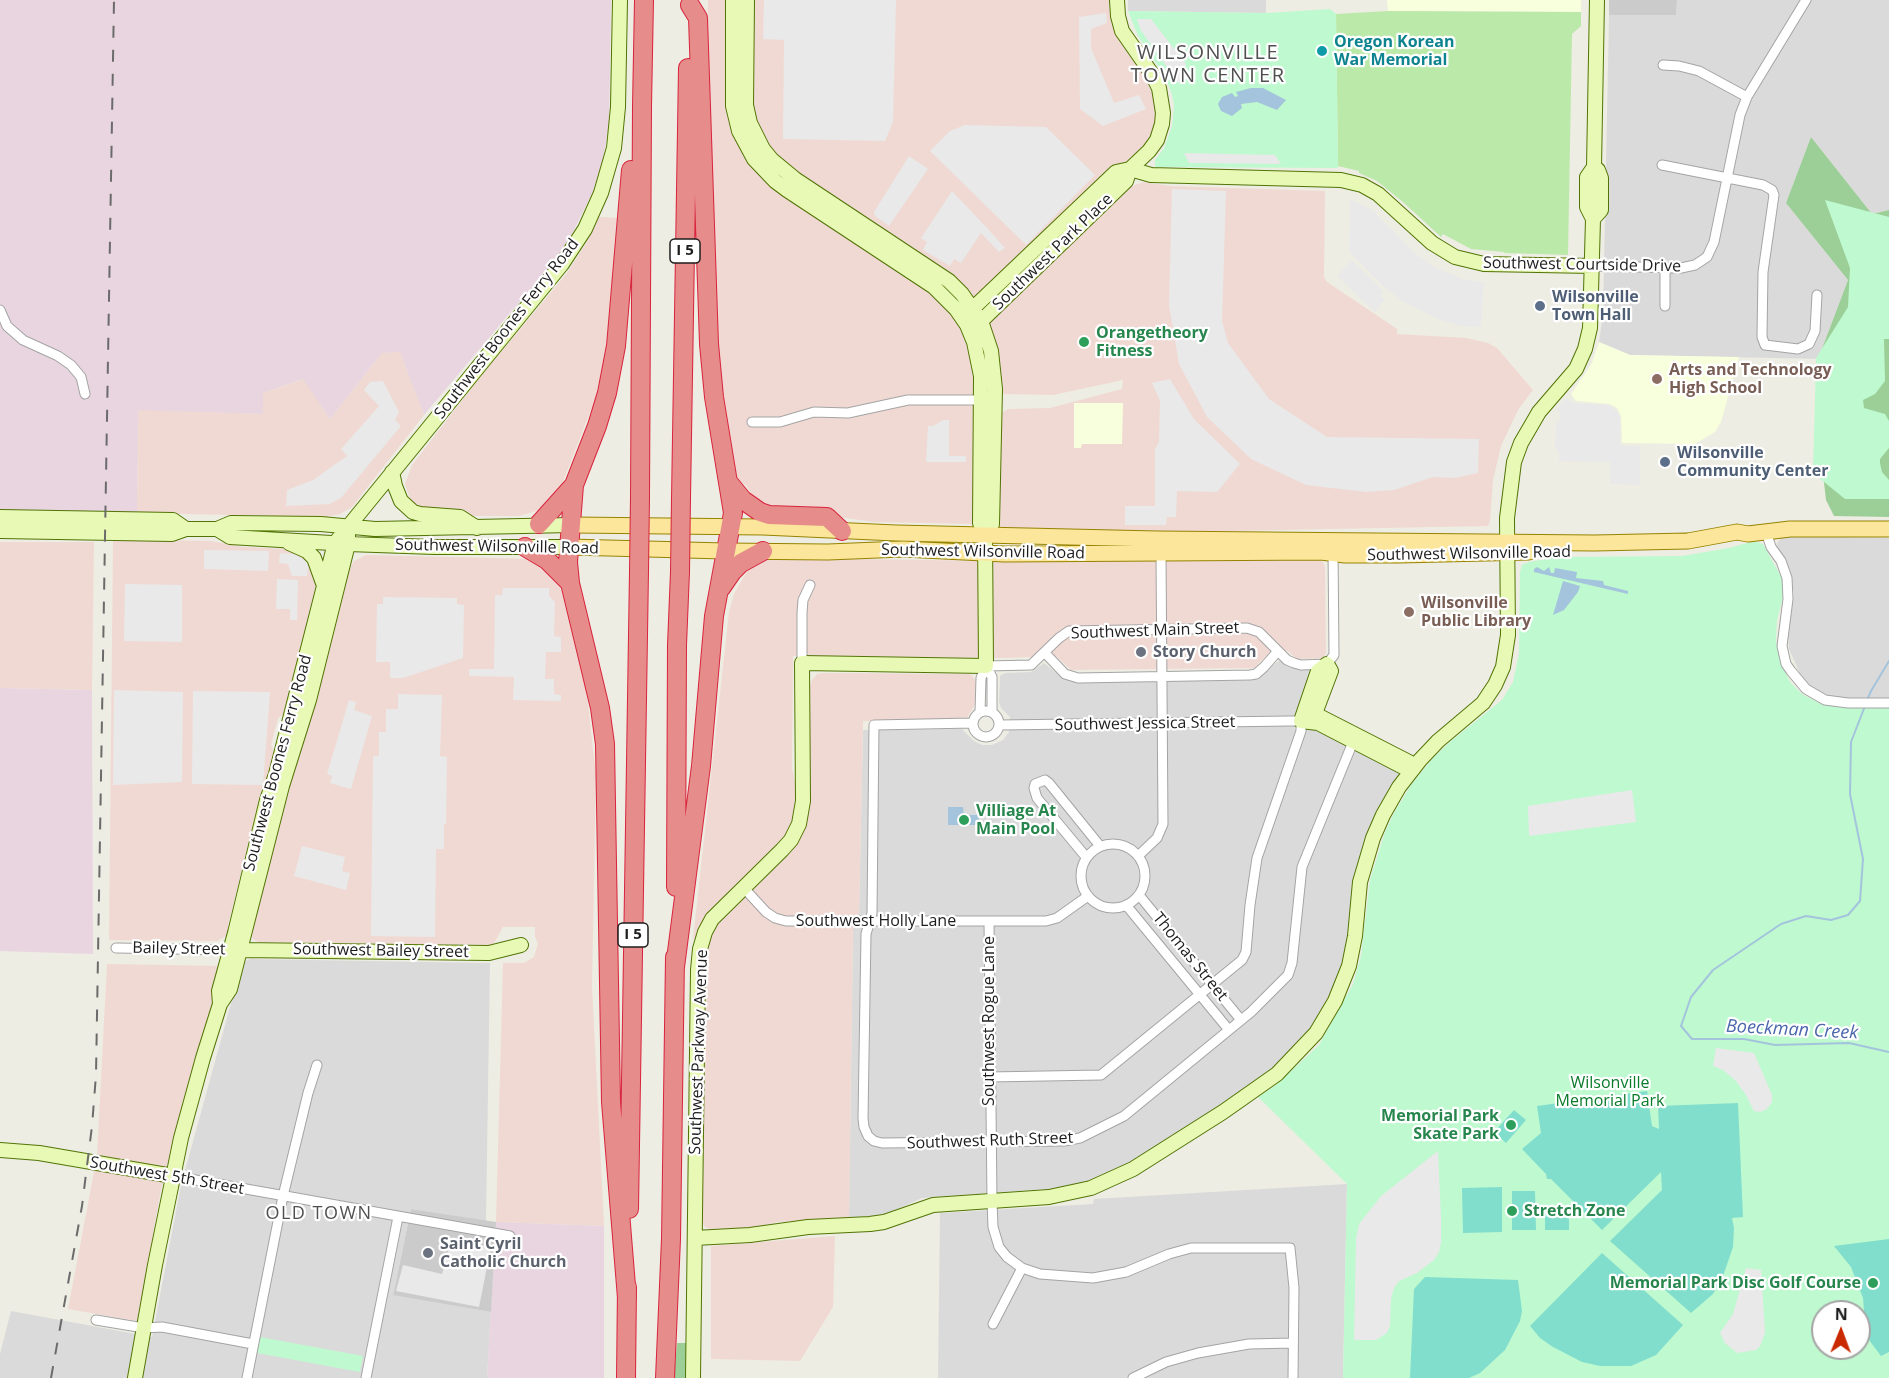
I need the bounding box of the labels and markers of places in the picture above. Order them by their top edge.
place label: Oregon Korean War Memorial [1334,32,1454,70]
marker: Oregon Korean War Memorial [1315,44,1329,58]
place label: Wilsonville Town Hall [1552,287,1639,325]
marker: Wilsonville Town Hall [1533,299,1547,313]
place label: Orangetheory Fitness [1096,323,1208,361]
marker: Orangetheory Fitness [1077,335,1091,349]
place label: Arts and Technology High School [1669,360,1832,398]
marker: Arts and Technology High School [1650,372,1664,386]
place label: Wilsonville Community Center [1677,443,1828,481]
marker: Wilsonville Community Center [1658,455,1672,469]
place label: Wilsonville Public Library [1421,593,1531,631]
marker: Wilsonville Public Library [1402,605,1416,619]
place label: Story Church [1153,642,1256,662]
marker: Story Church [1134,645,1148,659]
place label: Villiage At Main Pool [976,801,1056,839]
marker: Villiage At Main Pool [957,813,971,827]
place label: Memorial Park Skate Park [1381,1106,1499,1144]
marker: Memorial Park Skate Park [1504,1118,1518,1132]
place label: Stretch Zone [1524,1201,1625,1221]
marker: Stretch Zone [1505,1204,1519,1218]
place label: Saint Cyril Catholic Church [440,1234,567,1272]
marker: Saint Cyril Catholic Church [421,1246,435,1260]
place label: Memorial Park Disc Golf Course [1610,1273,1861,1293]
marker: Memorial Park Disc Golf Course [1866,1276,1880,1290]

